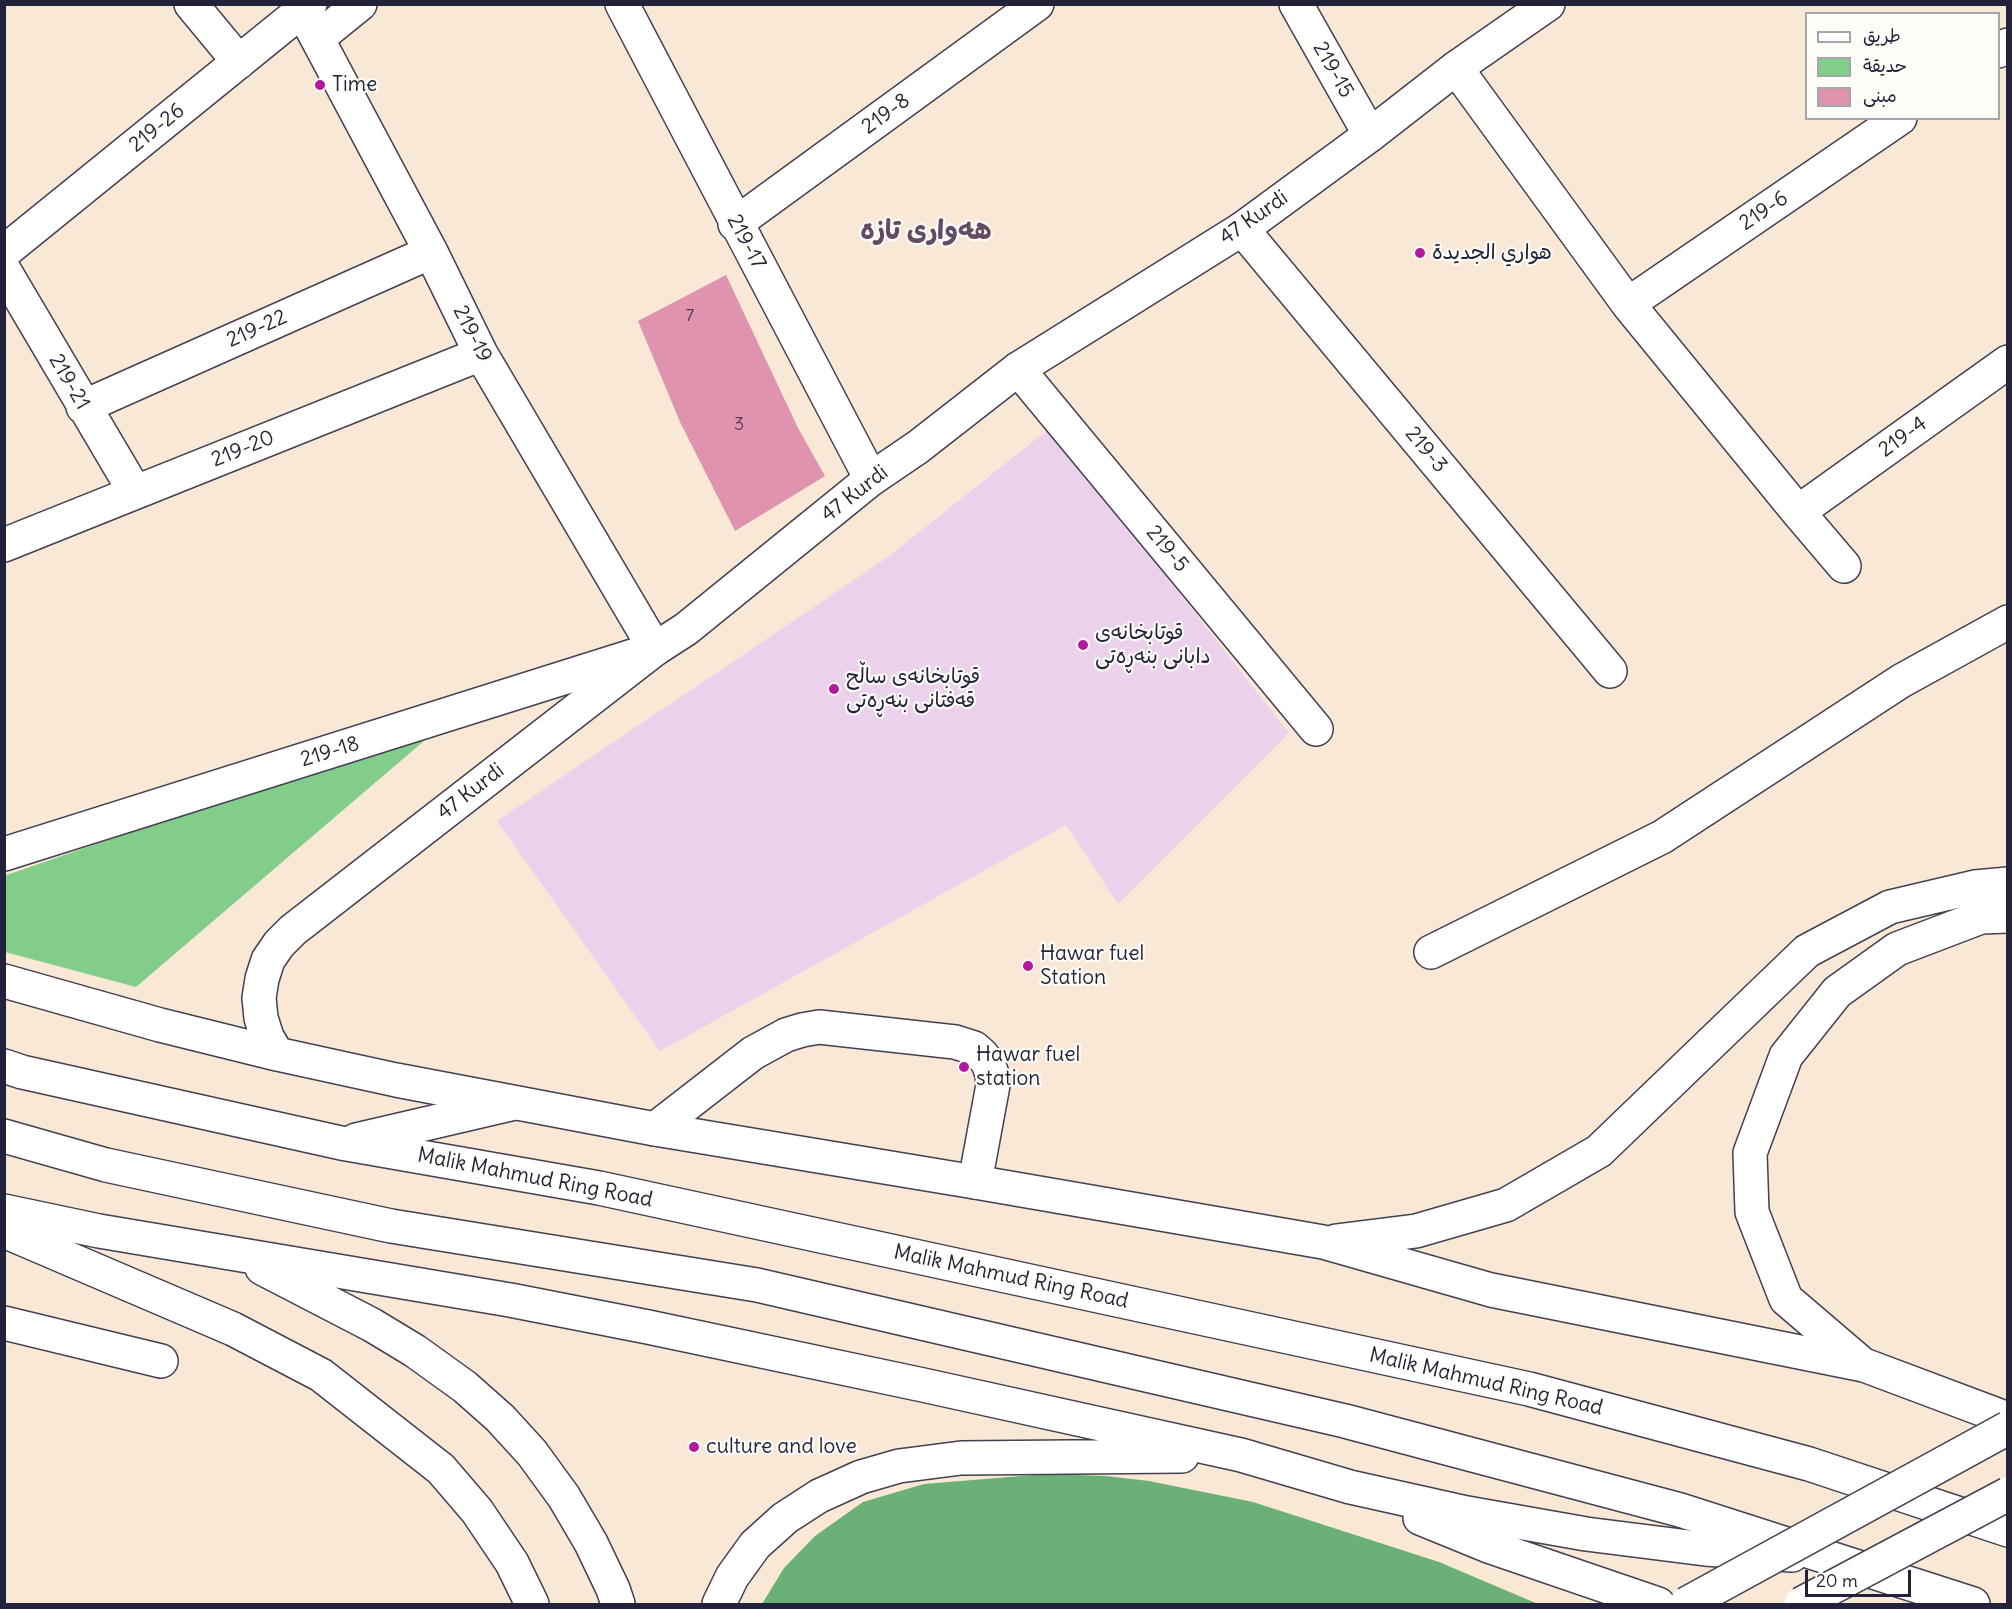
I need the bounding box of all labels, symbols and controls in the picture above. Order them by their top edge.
legend [1805,12,2000,120]
text: طريق [1863,24,1901,47]
street label: 219-15 [1307,38,1359,102]
text: حديقة [1863,54,1907,77]
place label: Time [332,72,377,98]
marker: Time [313,78,327,92]
text: مبنى [1863,84,1897,107]
street label: 219-8 [857,88,915,140]
street label: 219-26 [124,98,190,158]
street label: 47 Kurdi [1215,185,1293,251]
street label: 219-6 [1735,186,1793,236]
street label: 219-17 [721,210,771,274]
district label: هەواری تازە [860,215,992,247]
place label: هواري الجديدة [1432,240,1552,266]
marker: هواري الجديدة [1413,246,1427,260]
street label: 219-19 [447,301,497,367]
street label: 219-22 [223,305,291,353]
house number: 7 [686,305,694,327]
street label: 219-21 [43,350,95,414]
street label: 219-4 [1874,411,1932,463]
house number: 3 [734,414,744,436]
street label: 219-3 [1399,422,1453,478]
street label: 219-20 [208,425,278,473]
street label: 47 Kurdi [817,460,893,528]
street label: 219-5 [1140,521,1194,577]
place label: قوتابخانەی دابانی بنەڕەتی [1095,620,1211,670]
marker: قوتابخانەی دابانی بنەڕەتی [1076,638,1090,652]
place label: قوتابخانەی ساڵح قەفتانی بنەڕەتی [846,664,980,714]
marker: قوتابخانەی ساڵح قەفتانی بنەڕەتی [827,682,841,696]
street label: 219-18 [297,731,363,773]
street label: 47 Kurdi [433,758,509,826]
place label: Hawar fuel Station [1040,941,1144,991]
marker: Hawar fuel Station [1021,959,1035,973]
place label: Hawar fuel station [976,1042,1080,1092]
marker: Hawar fuel station [957,1060,971,1074]
street label: Malik Mahmud Ring Road [415,1143,655,1213]
street label: Malik Mahmud Ring Road [891,1240,1131,1314]
street label: Malik Mahmud Ring Road [1367,1343,1605,1421]
place label: culture and love [706,1434,857,1460]
marker: culture and love [687,1440,701,1454]
scale bar [1808,1558,1914,1596]
text: 20 m [1816,1569,1858,1592]

